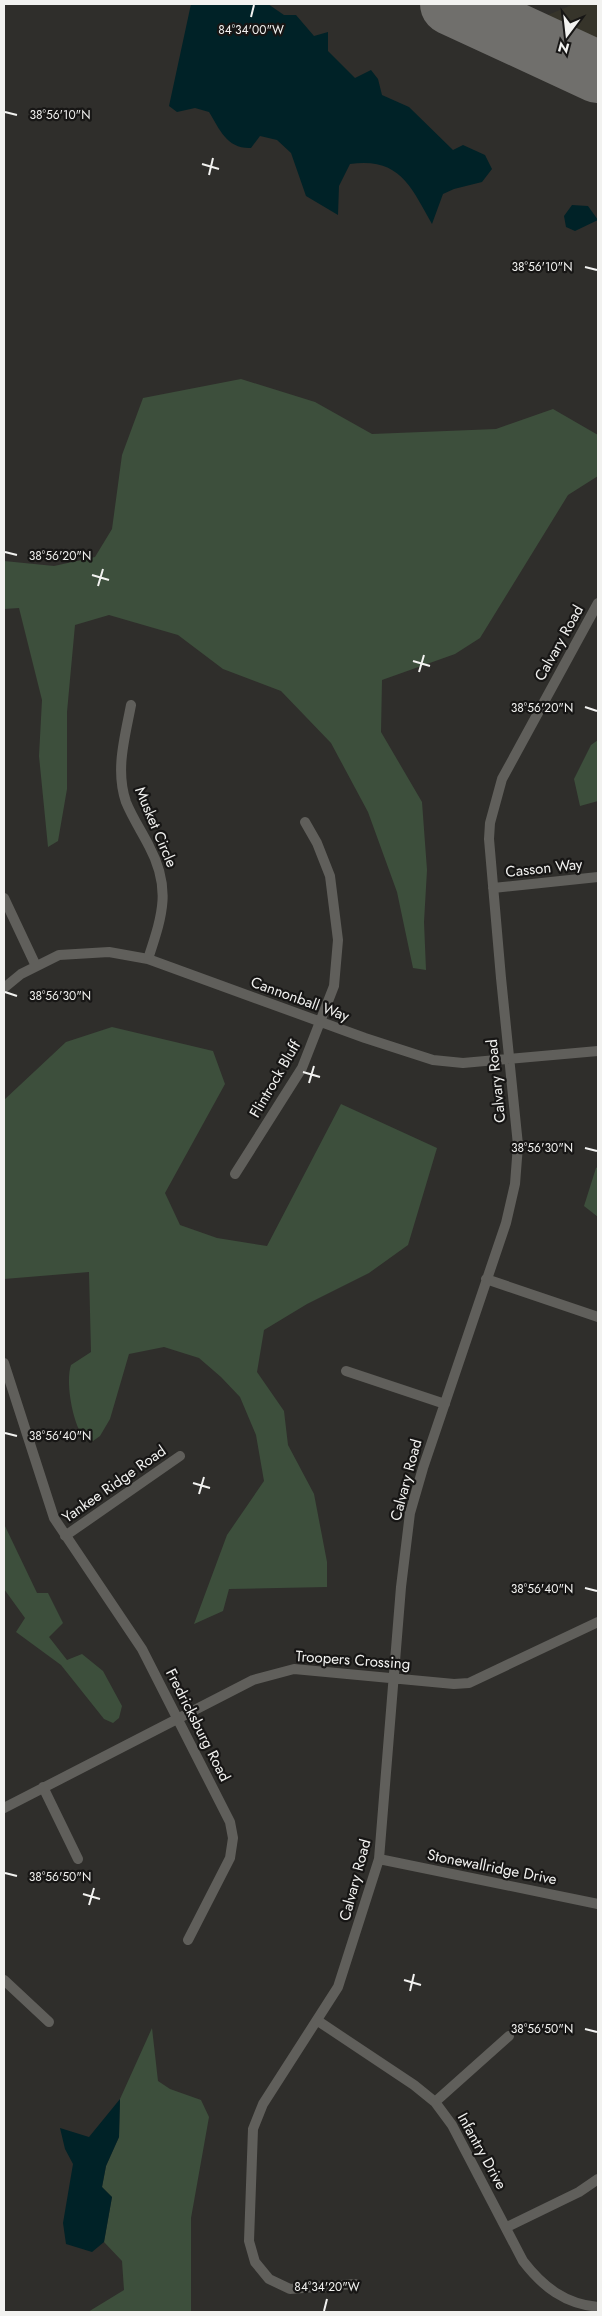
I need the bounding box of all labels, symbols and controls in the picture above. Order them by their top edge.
north arrow [542,10,592,60]
text: 84°34'00"W [218,21,284,39]
text: N [556,36,572,59]
text: 38°56'10"N [29,106,91,124]
text: 38°56'10"N [511,258,573,276]
text: 38°56'20"N [29,547,91,565]
street label: Calvary Road [529,601,589,685]
text: 38°56'20"N [511,699,573,717]
street label: Musket Circle [129,783,183,871]
street label: Casson Way [504,853,584,883]
street label: Cannonball Way [248,971,353,1027]
text: 38°56'30"N [29,987,91,1005]
street label: Flintrock Bluff [244,1036,306,1122]
street label: Calvary Road [481,1038,511,1124]
text: 38°56'30"N [511,1139,573,1157]
text: 38°56'40"N [29,1427,91,1445]
street label: Calvary Road [385,1437,427,1523]
street label: Yankee Ridge Road [58,1440,170,1528]
text: 38°56'40"N [511,1580,573,1598]
street label: Troopers Crossing [295,1645,411,1675]
street label: Fredricksburg Road [160,1665,236,1785]
street label: Calvary Road [334,1837,376,1923]
street label: Stonewallridge Drive [425,1844,559,1890]
text: 38°56'50"N [29,1868,91,1886]
text: 38°56'50"N [511,2020,573,2038]
street label: Infantry Drive [452,2109,512,2194]
text: 84°34'20"W [294,2278,360,2296]

